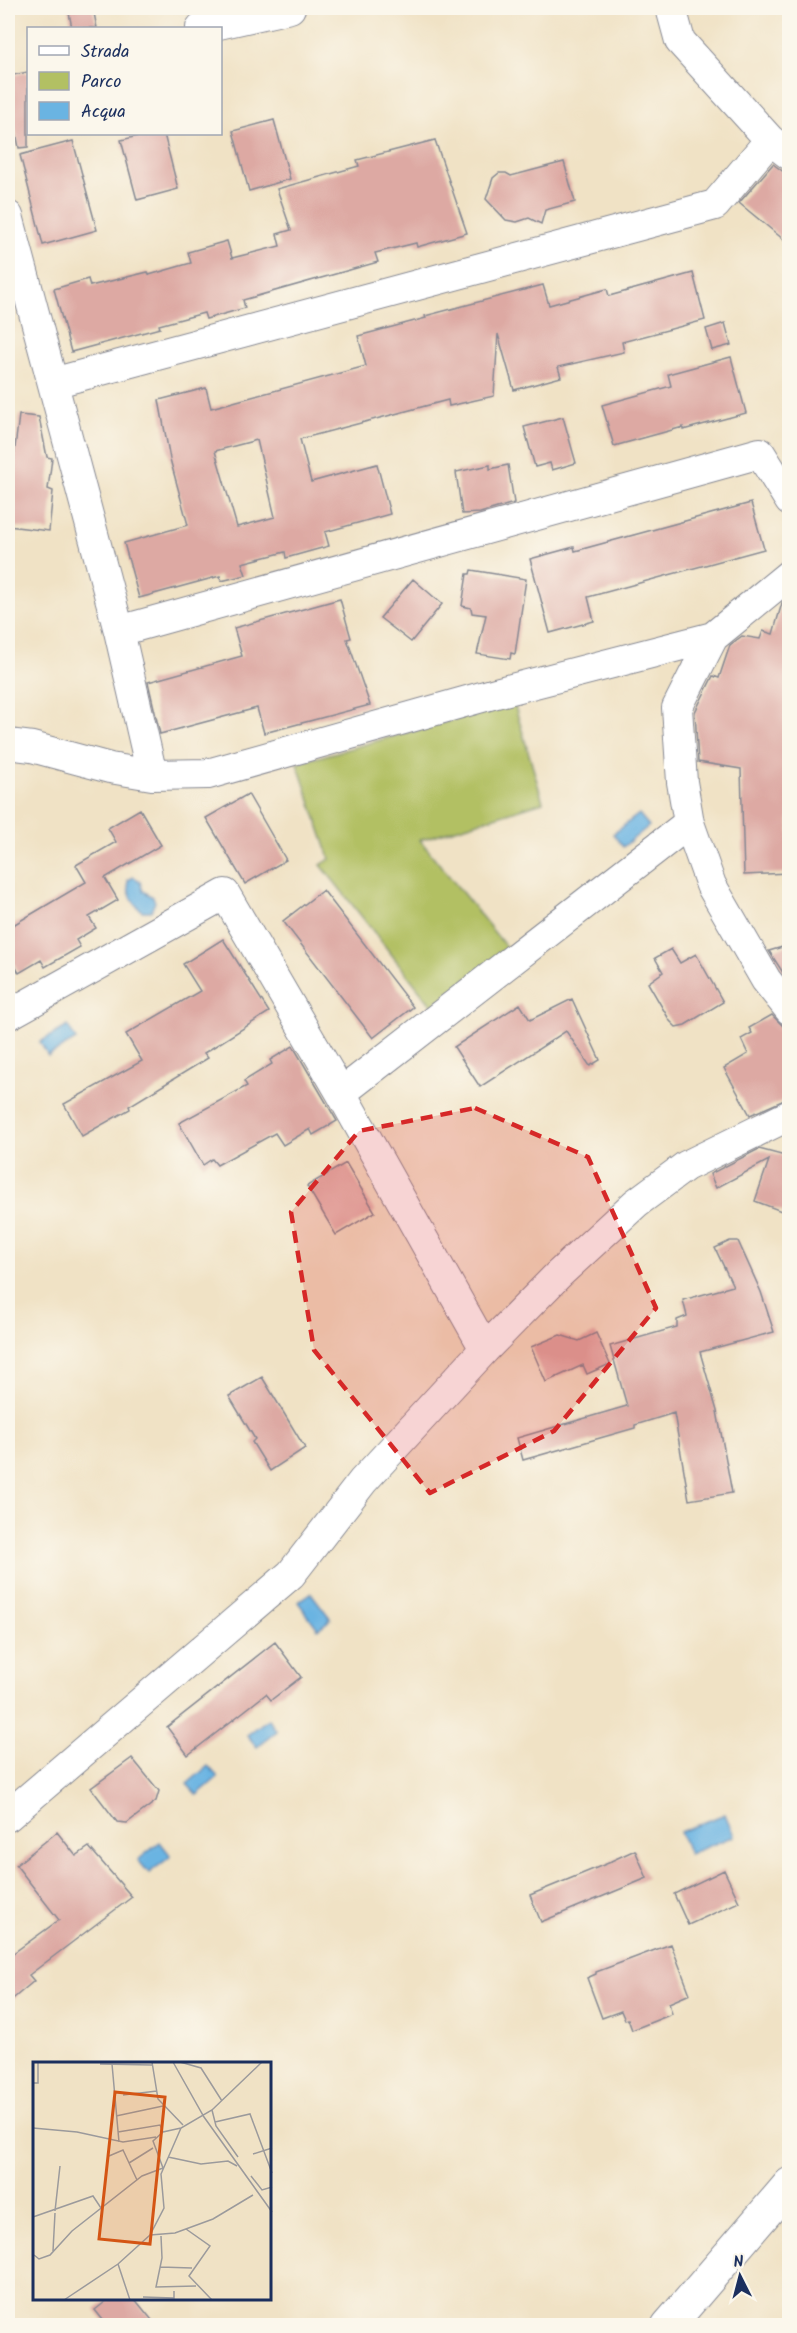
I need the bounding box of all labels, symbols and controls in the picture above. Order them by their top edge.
legend [27,27,222,135]
text: Strada [81,38,129,67]
text: Parco [81,68,121,97]
text: Acqua [81,98,126,127]
inset map [33,2062,272,2300]
north arrow [710,2246,770,2306]
text: N [732,2250,745,2276]

